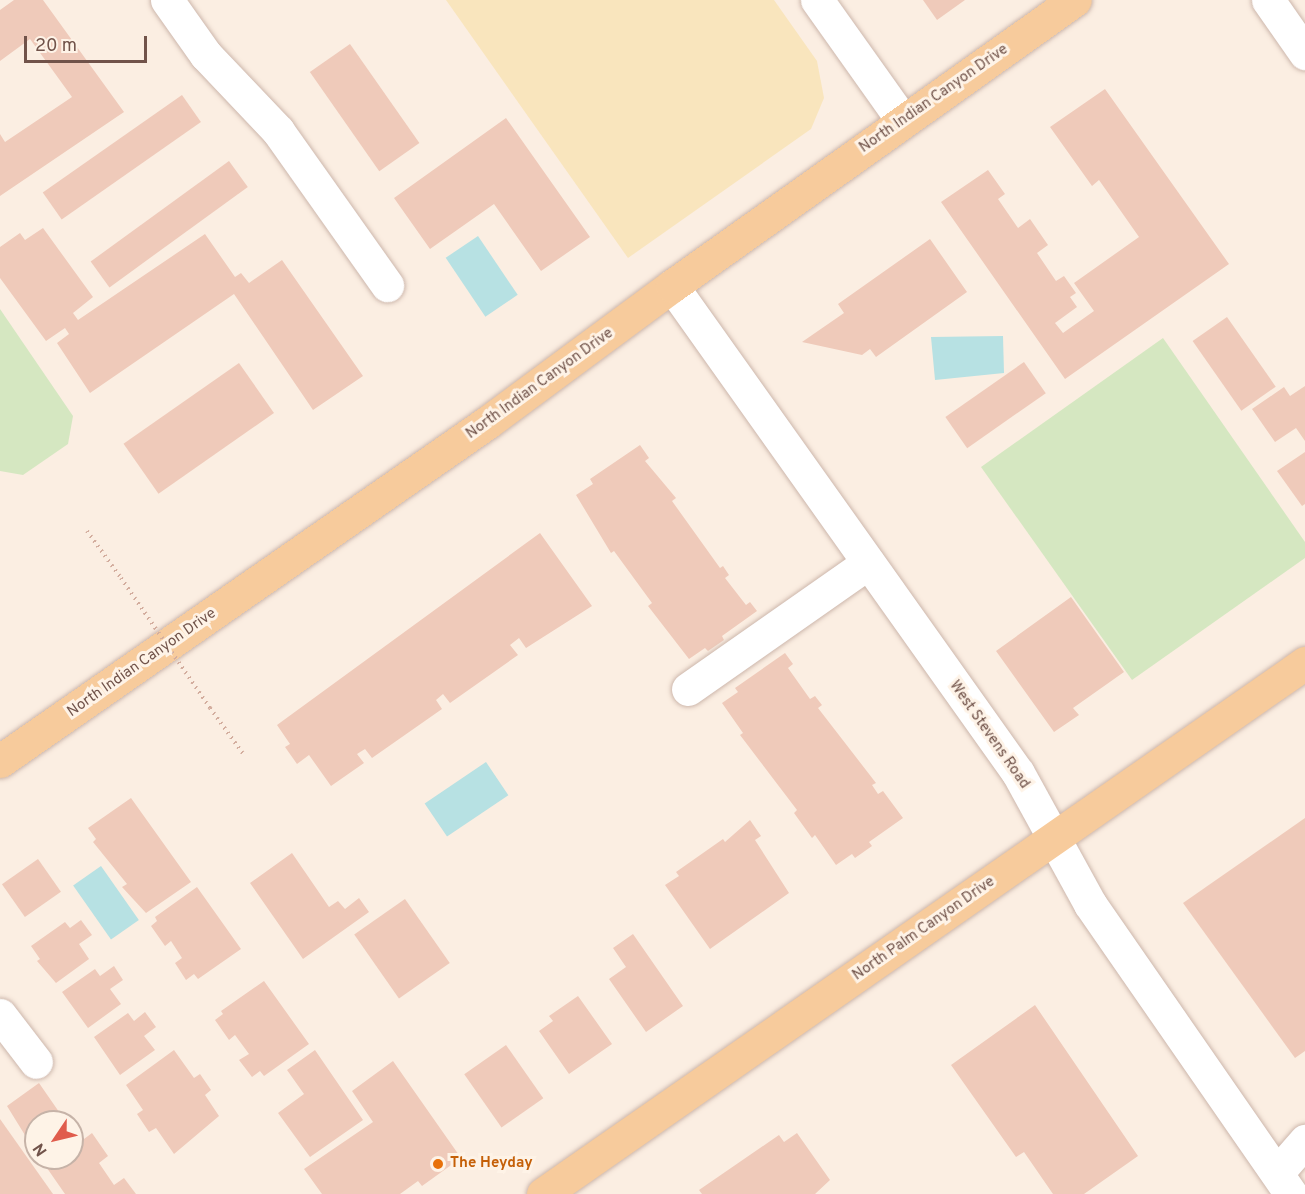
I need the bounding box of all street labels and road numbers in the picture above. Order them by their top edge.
street label: North Indian Canyon Drive [856,41,1012,157]
street label: North Indian Canyon Drive [463,325,617,443]
street label: North Indian Canyon Drive [64,605,220,721]
street label: West Stevens Road [945,677,1033,793]
street label: North Palm Canyon Drive [849,873,999,985]

